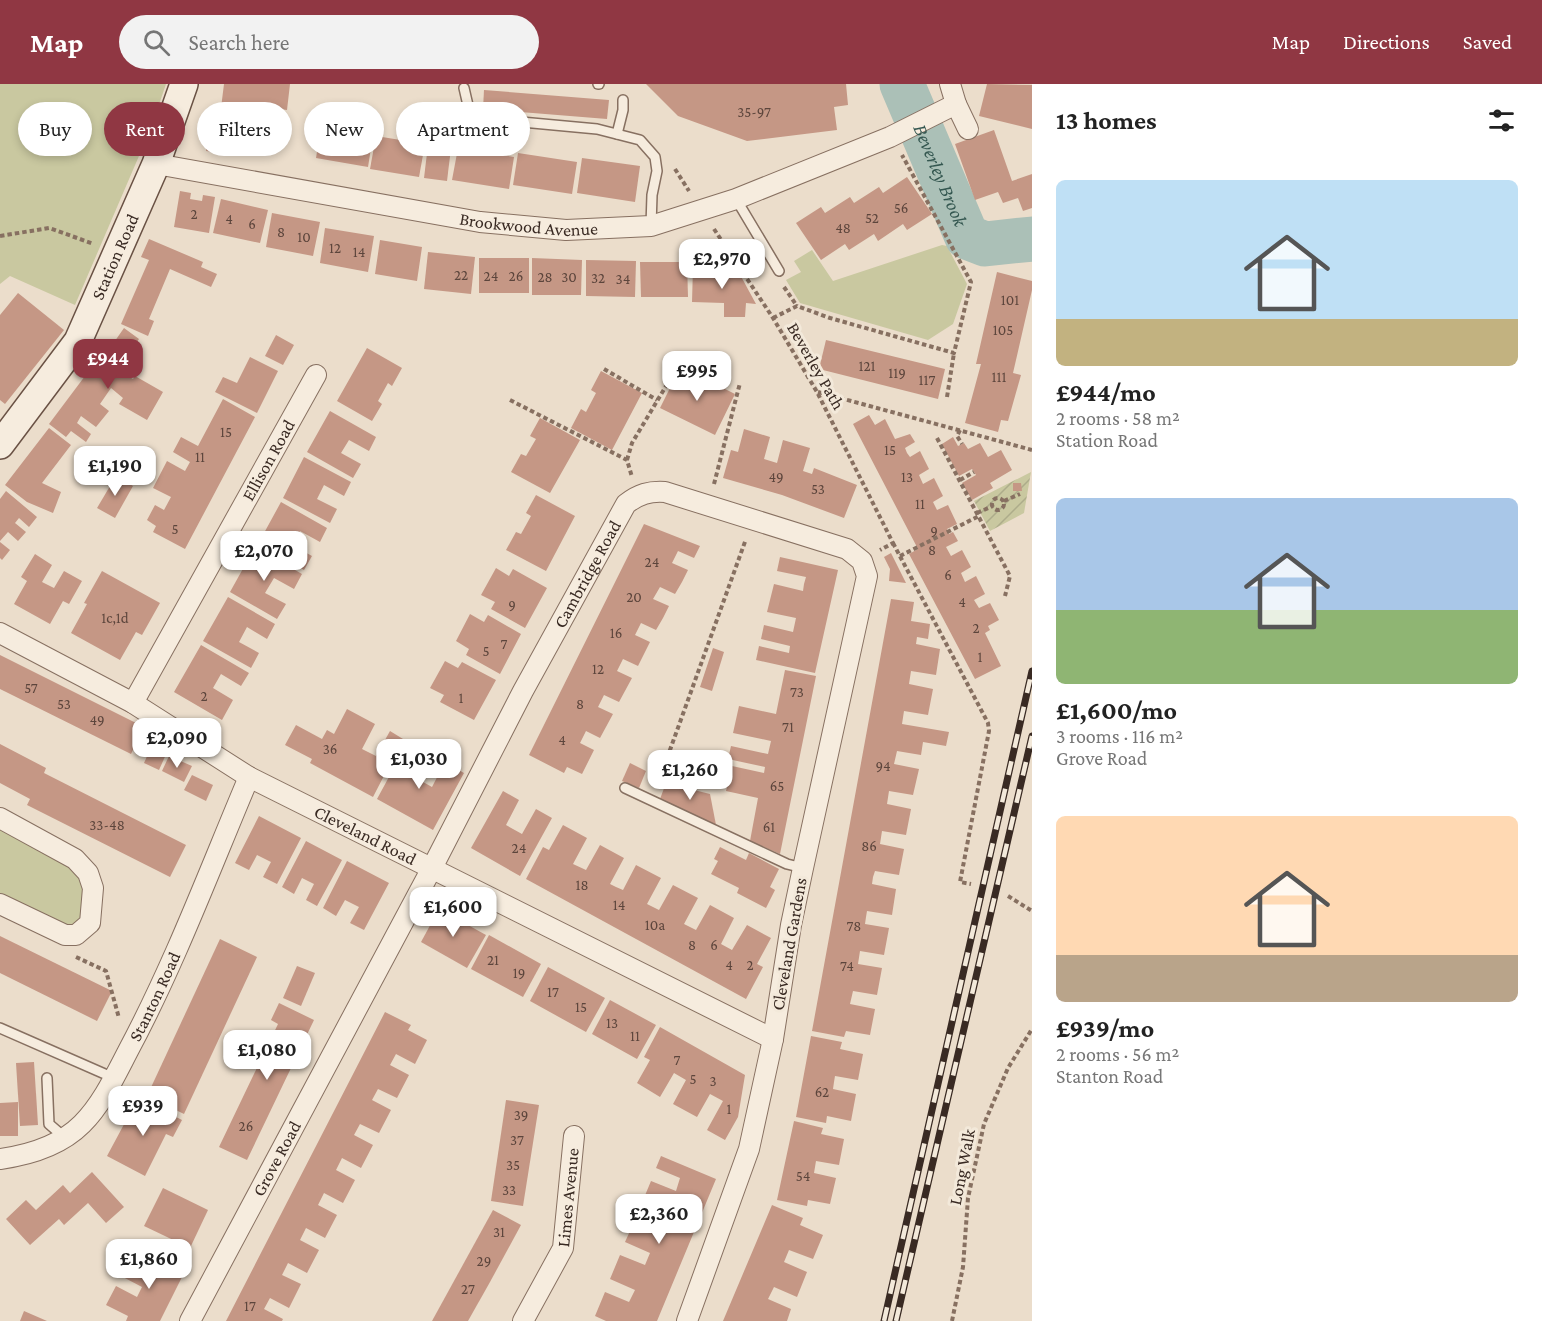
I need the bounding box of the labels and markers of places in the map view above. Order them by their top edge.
pin: £2,970 [673,239,771,290]
pin: £944 [72,339,144,390]
pin: £995 [661,351,733,402]
pin: £1,190 [66,446,164,497]
pin: £2,070 [215,531,313,582]
pin: £2,090 [128,718,226,769]
pin: £1,030 [370,739,468,790]
pin: £1,260 [641,750,739,801]
pin: £1,600 [404,887,502,938]
pin: £1,080 [218,1030,316,1081]
pin: £939 [107,1086,179,1137]
pin: £2,360 [610,1194,708,1245]
pin: £1,860 [100,1239,198,1290]

